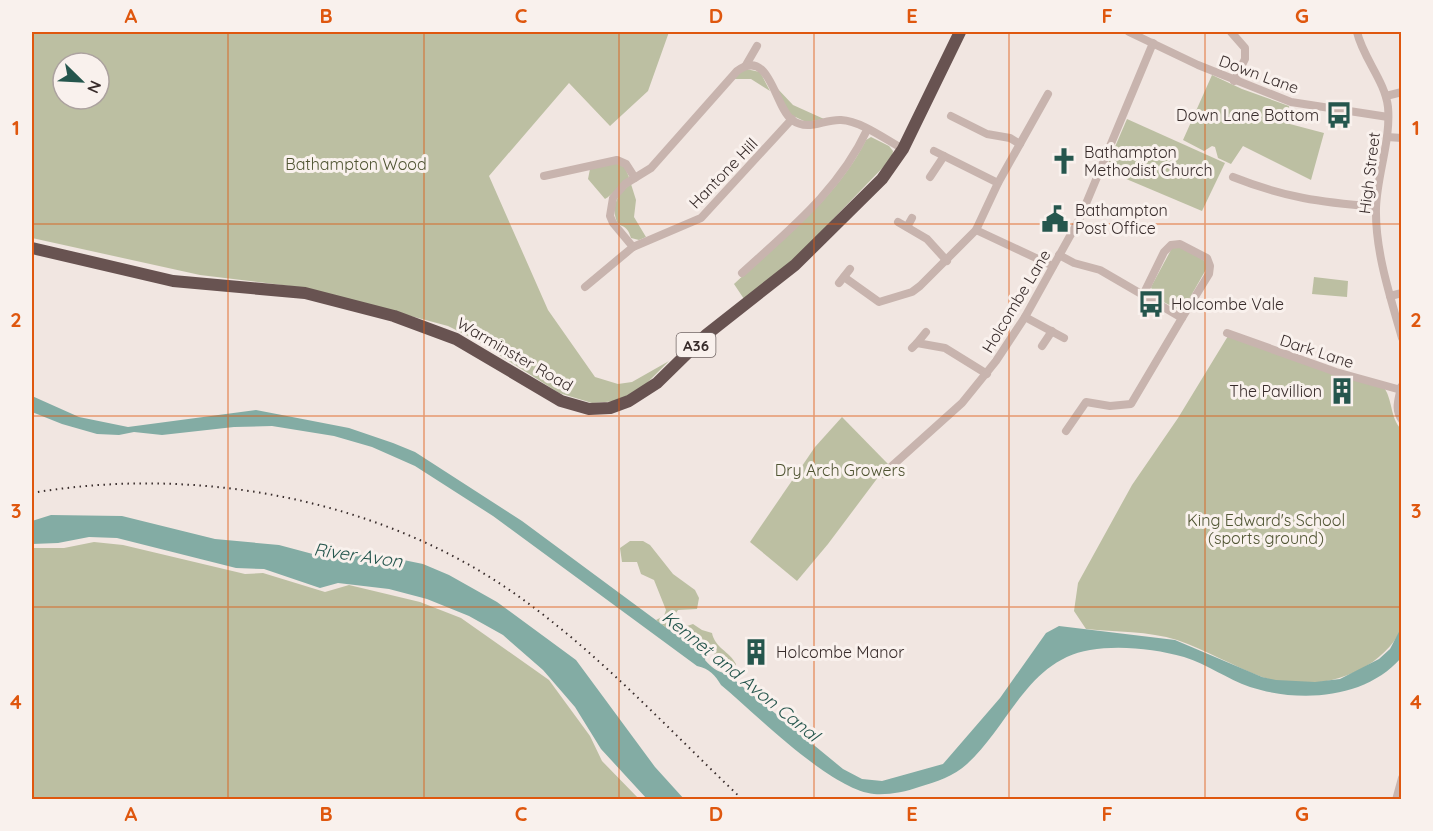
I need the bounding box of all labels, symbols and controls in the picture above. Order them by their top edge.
text: A [125,3,138,28]
text: B [319,3,333,28]
text: C [515,3,528,28]
text: D [709,3,723,28]
text: E [906,3,918,28]
text: F [1101,3,1113,28]
text: G [1295,3,1309,28]
street label: Down Lane [1216,50,1302,98]
north arrow [51,51,111,111]
text: N [83,78,106,97]
bus stop icon: Down Lane Bottom [1324,100,1354,130]
place label: Down Lane Bottom [1176,105,1319,125]
text: 1 [12,115,20,140]
text: 1 [1412,115,1420,140]
street label: High Street [1354,131,1384,215]
street label: Hantone Hill [684,134,762,212]
place label: Bathampton Methodist Church [1084,142,1213,180]
church icon: Bathampton Methodist Church [1049,146,1079,176]
park label: Bathampton Wood [285,154,427,174]
place label: Bathampton Post Office [1075,200,1168,238]
public building icon: Bathampton Post Office [1040,204,1070,234]
street label: Holcombe Lane [977,246,1055,356]
bus stop icon: Holcombe Vale [1136,289,1166,319]
place label: Holcombe Vale [1171,294,1284,314]
text: 2 [10,307,22,332]
text: 2 [1410,307,1422,332]
street label: Warminster Road [453,313,577,395]
street label: Dark Lane [1277,330,1357,372]
road number: A36 [676,333,716,357]
building icon: The Pavillion [1327,376,1357,406]
place label: The Pavillion [1229,381,1322,401]
park label: Dry Arch Growers [775,460,905,480]
text: 3 [11,498,21,523]
text: 3 [1411,498,1421,523]
park label: King Edward's School (sports ground) [1187,510,1345,548]
water label: River Avon [312,537,404,573]
water label: Kennet and Avon Canal [658,605,826,748]
building icon: Holcombe Manor [741,637,771,667]
place label: Holcombe Manor [776,642,904,662]
text: 4 [10,689,22,714]
text: 4 [1410,689,1422,714]
text: A [125,801,138,826]
text: B [319,801,333,826]
text: C [515,801,528,826]
text: D [709,801,723,826]
text: E [906,801,918,826]
text: F [1101,801,1113,826]
text: G [1295,801,1309,826]

